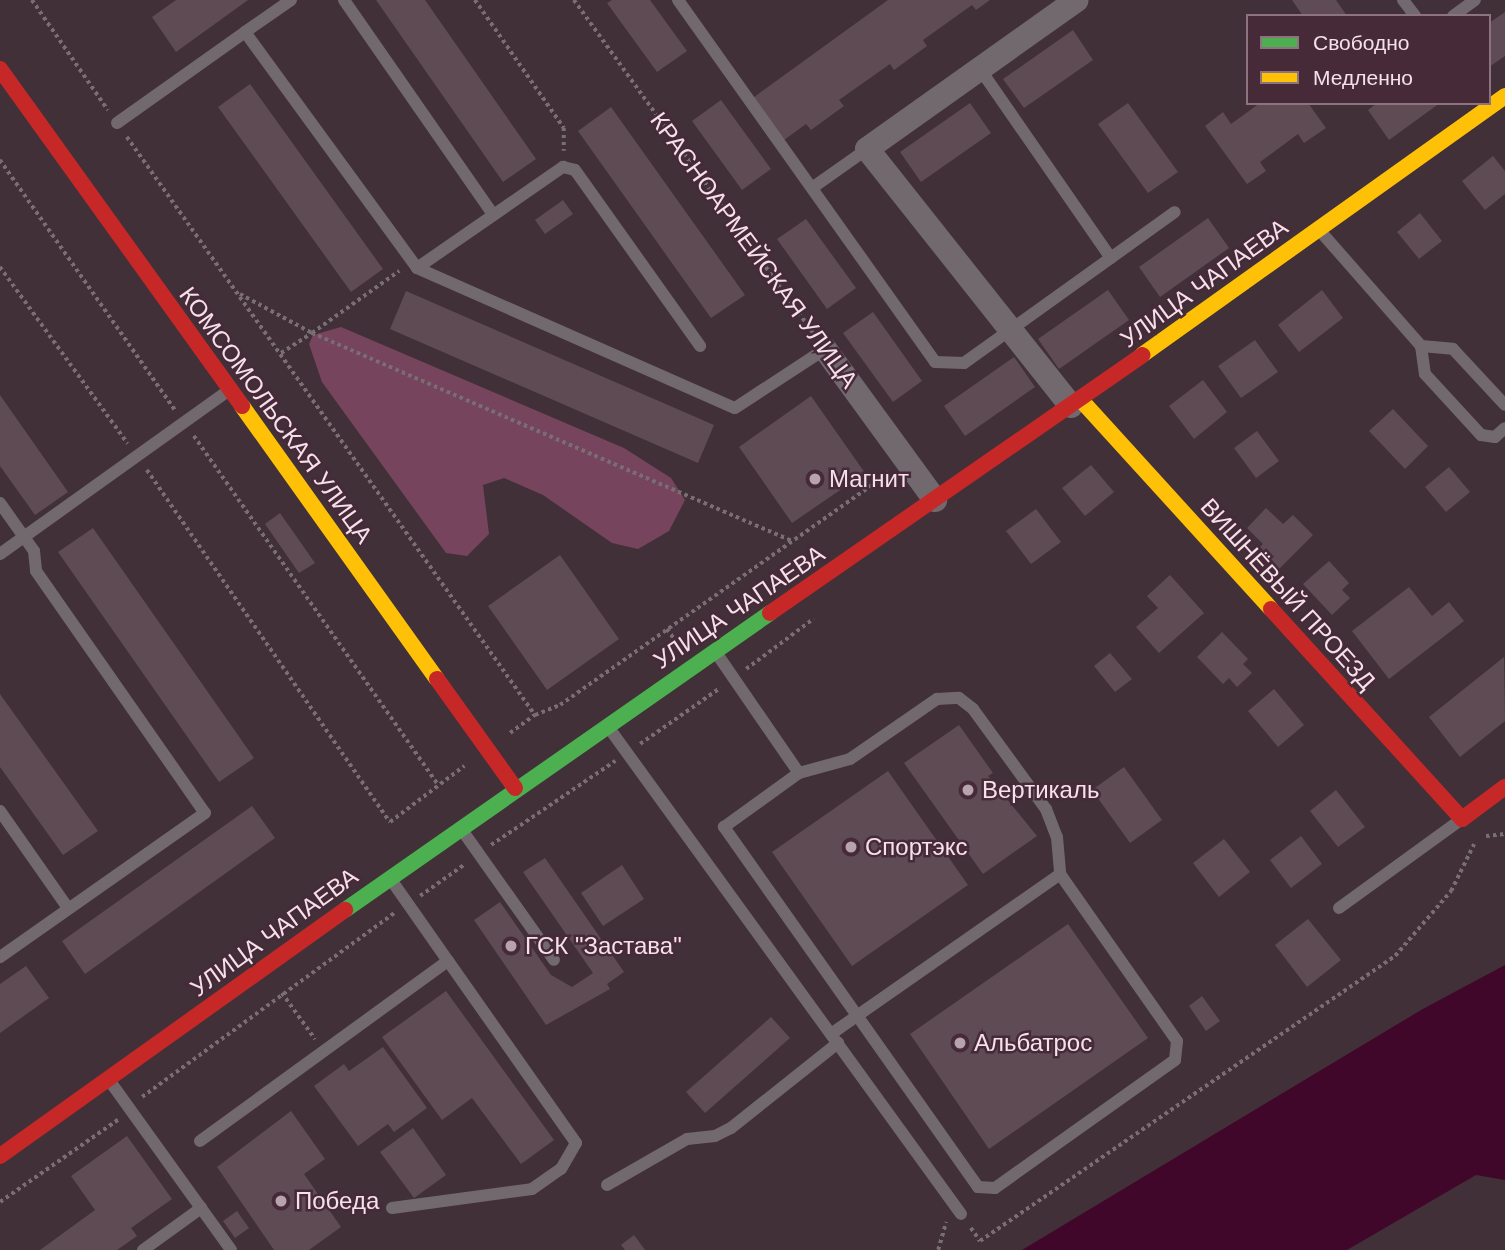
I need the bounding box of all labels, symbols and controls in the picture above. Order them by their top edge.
legend [1246,14,1491,105]
text: Свободно [1313,31,1410,54]
text: Медленно [1313,66,1413,89]
street label: КРАСНОАРМЕЙСКАЯ УЛИЦА [644,106,864,394]
street label: УЛИЦА ЧАПАЕВА [1115,213,1293,353]
street label: КОМСОМОЛЬСКАЯ УЛИЦА [173,281,379,549]
place label: Магнит [829,465,909,493]
marker: Магнит [807,471,823,487]
street label: ВИШНЁВЫЙ ПРОЕЗД [1195,492,1381,696]
street label: УЛИЦА ЧАПАЕВА [648,539,830,675]
place label: Вертикаль [982,776,1099,804]
marker: Вертикаль [960,782,976,798]
place label: Спортэкс [865,833,968,861]
marker: Спортэкс [843,839,859,855]
street label: УЛИЦА ЧАПАЕВА [185,862,363,1002]
place label: ГСК "Застава" [525,932,682,960]
marker: ГСК "Застава" [503,938,519,954]
place label: Альбатрос [974,1029,1092,1057]
marker: Альбатрос [952,1035,968,1051]
place label: Победа [295,1187,379,1215]
marker: Победа [273,1193,289,1209]

